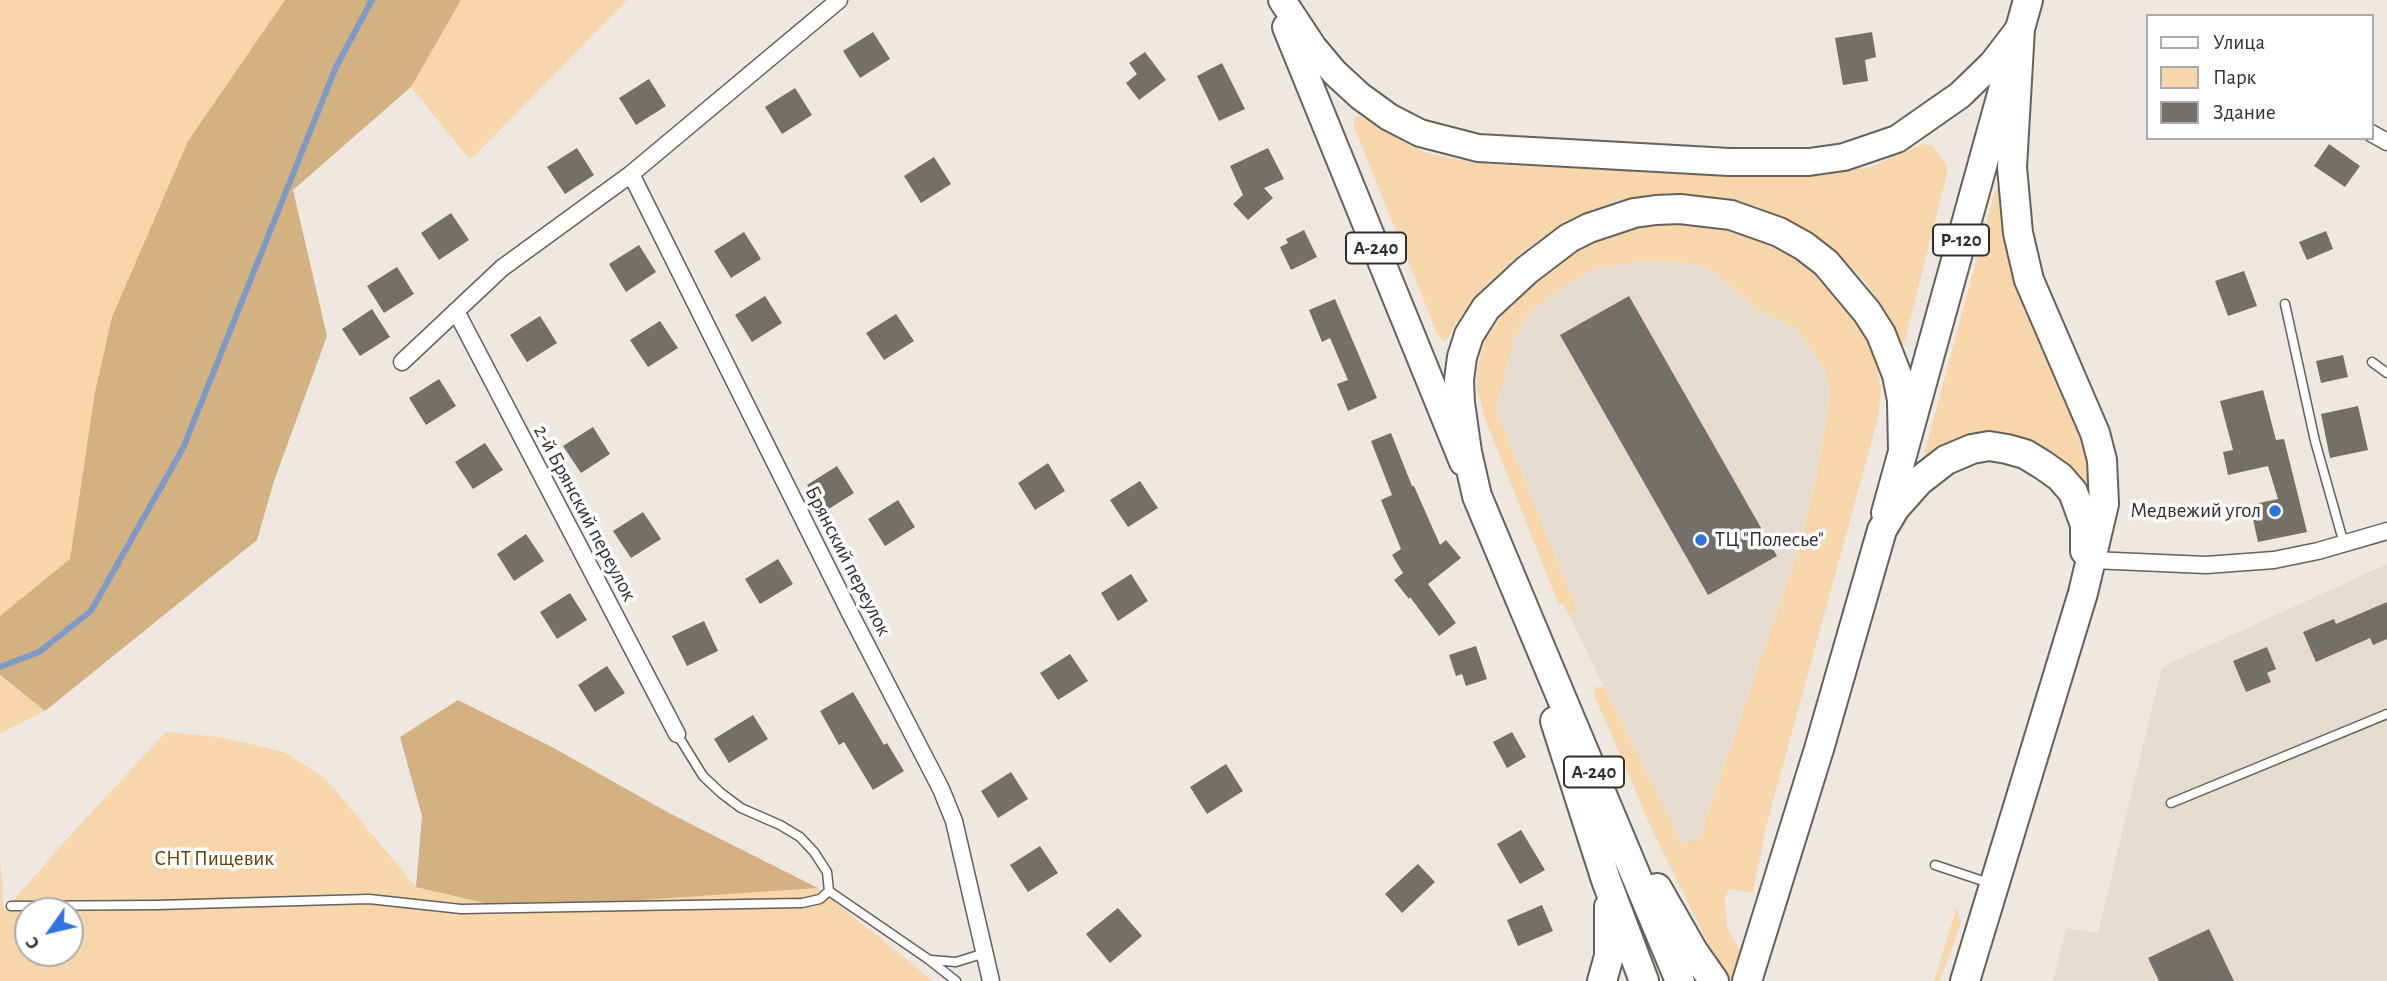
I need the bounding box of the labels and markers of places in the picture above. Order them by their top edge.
place label: Медвежий угол [2130,498,2261,524]
marker: Медвежий угол [2267,503,2283,519]
place label: ТЦ "Полесье" [1715,527,1824,553]
marker: ТЦ "Полесье" [1693,532,1709,548]

